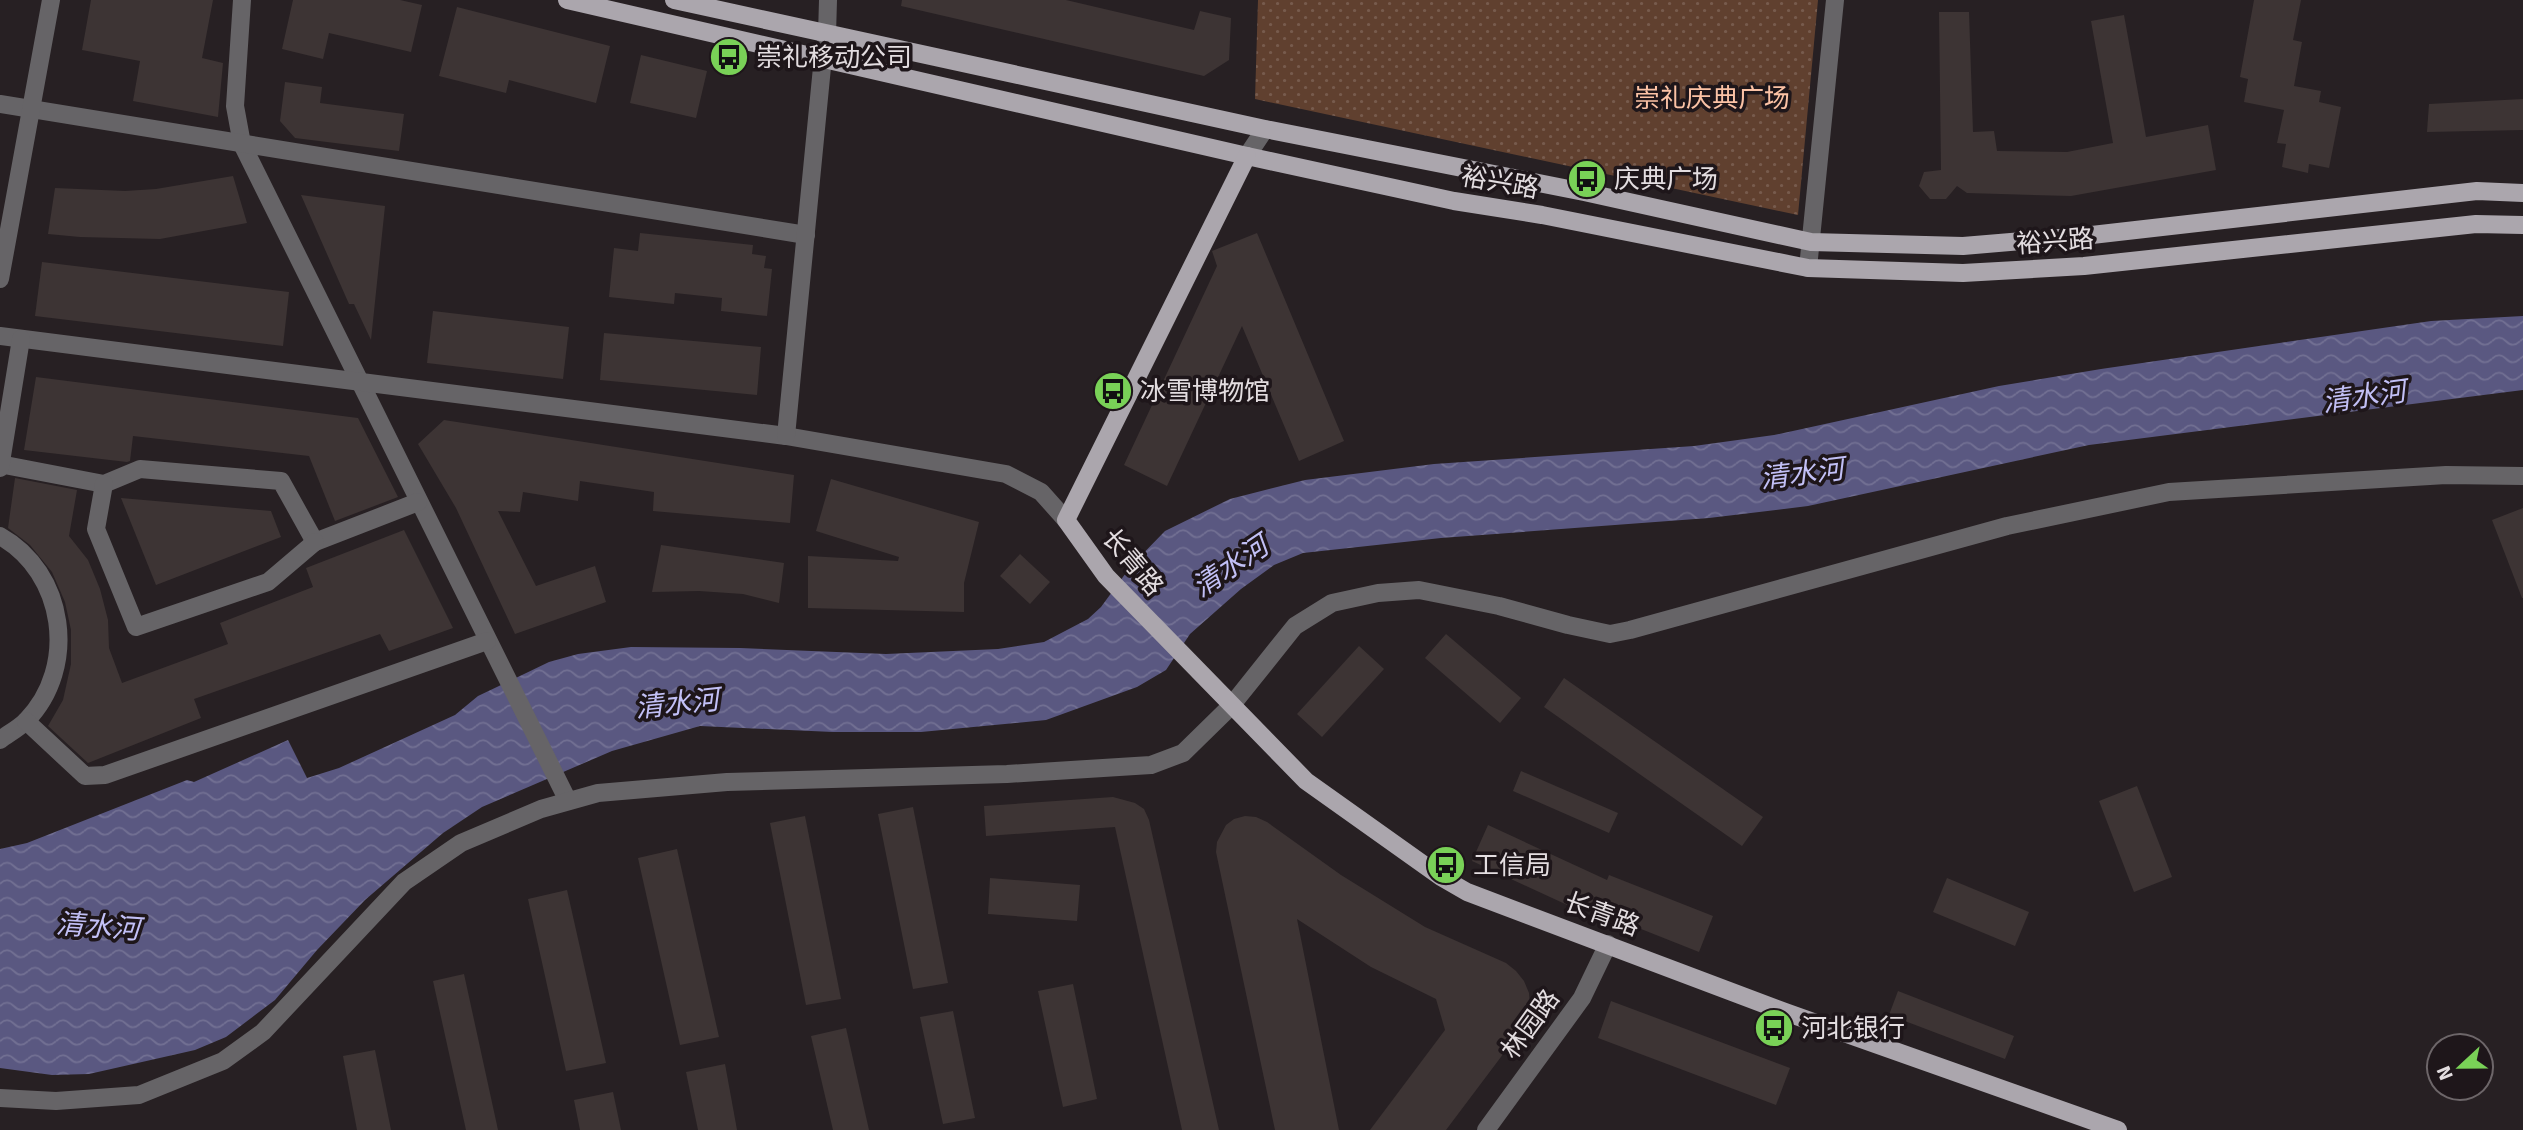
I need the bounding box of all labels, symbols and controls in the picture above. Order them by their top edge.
bus stop icon: 崇礼移动公司 [708,36,750,78]
place label: 崇礼移动公司 [756,42,912,74]
park label: 崇礼庆典广场 [1634,83,1790,115]
bus stop icon: 庆典广场 [1566,158,1608,200]
street label: 裕兴路 [1459,160,1541,206]
place label: 庆典广场 [1614,164,1718,196]
street label: 裕兴路 [2015,223,2095,261]
bus stop icon: 冰雪博物馆 [1092,370,1134,412]
water label: 清水河 [2320,374,2413,420]
place label: 冰雪博物馆 [1140,376,1270,408]
water label: 清水河 [1758,451,1851,496]
street label: 长青路 [1095,522,1170,603]
water label: 清水河 [1186,526,1279,604]
water label: 清水河 [634,682,726,725]
bus stop icon: 工信局 [1425,844,1467,886]
place label: 工信局 [1473,850,1551,882]
street label: 长青路 [1560,887,1644,943]
water label: 清水河 [55,907,146,947]
street label: 林园路 [1495,984,1567,1066]
bus stop icon: 河北银行 [1753,1007,1795,1049]
place label: 河北银行 [1801,1013,1905,1045]
north arrow [2425,1032,2495,1102]
text: N [2432,1062,2459,1084]

